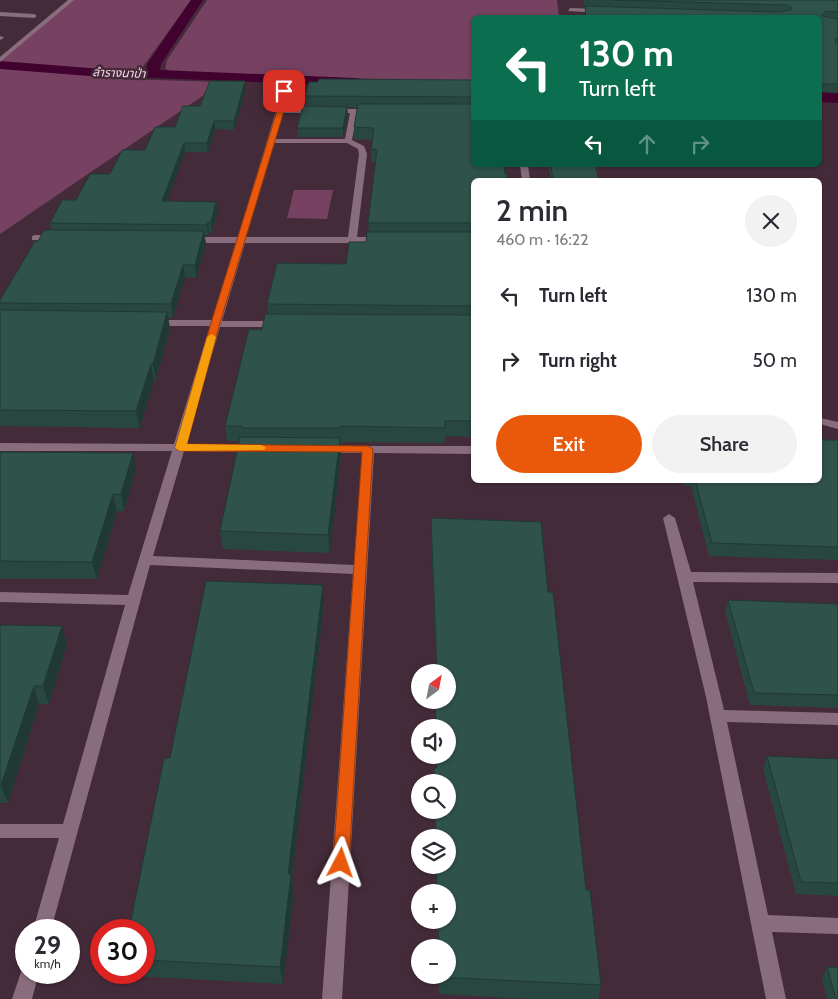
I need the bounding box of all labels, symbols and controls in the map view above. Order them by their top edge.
text: 130 m [579,32,674,75]
icon: left [496,35,561,100]
water label: ลำรางนาป่า [92,64,147,81]
pin [263,70,305,112]
text: Turn left [579,75,656,102]
icon: arrive [270,77,298,105]
icon: left [580,130,608,158]
icon: ahead [633,130,661,158]
icon: right [686,130,714,158]
text: 2 min [496,192,568,229]
button: close [745,195,797,247]
text: 460 m · 16:22 [496,230,589,249]
icon: left [496,282,524,310]
text: Turn left [539,284,607,307]
text: 130 m [746,284,797,307]
icon: right [496,347,524,375]
text: Turn right [539,349,617,372]
text: 50 m [753,349,797,372]
button: Exit [496,415,642,473]
button: Share [652,415,797,473]
north arrow [411,664,456,709]
map controls [411,664,456,984]
button: sound [411,719,456,764]
button: search [411,774,456,819]
button: layers [411,829,456,874]
position arrow [314,836,366,888]
button: + [411,884,456,929]
speed limit sign: 30 [90,919,155,984]
text: 29 [34,930,61,960]
button: − [411,939,456,984]
text: km/h [34,956,61,971]

